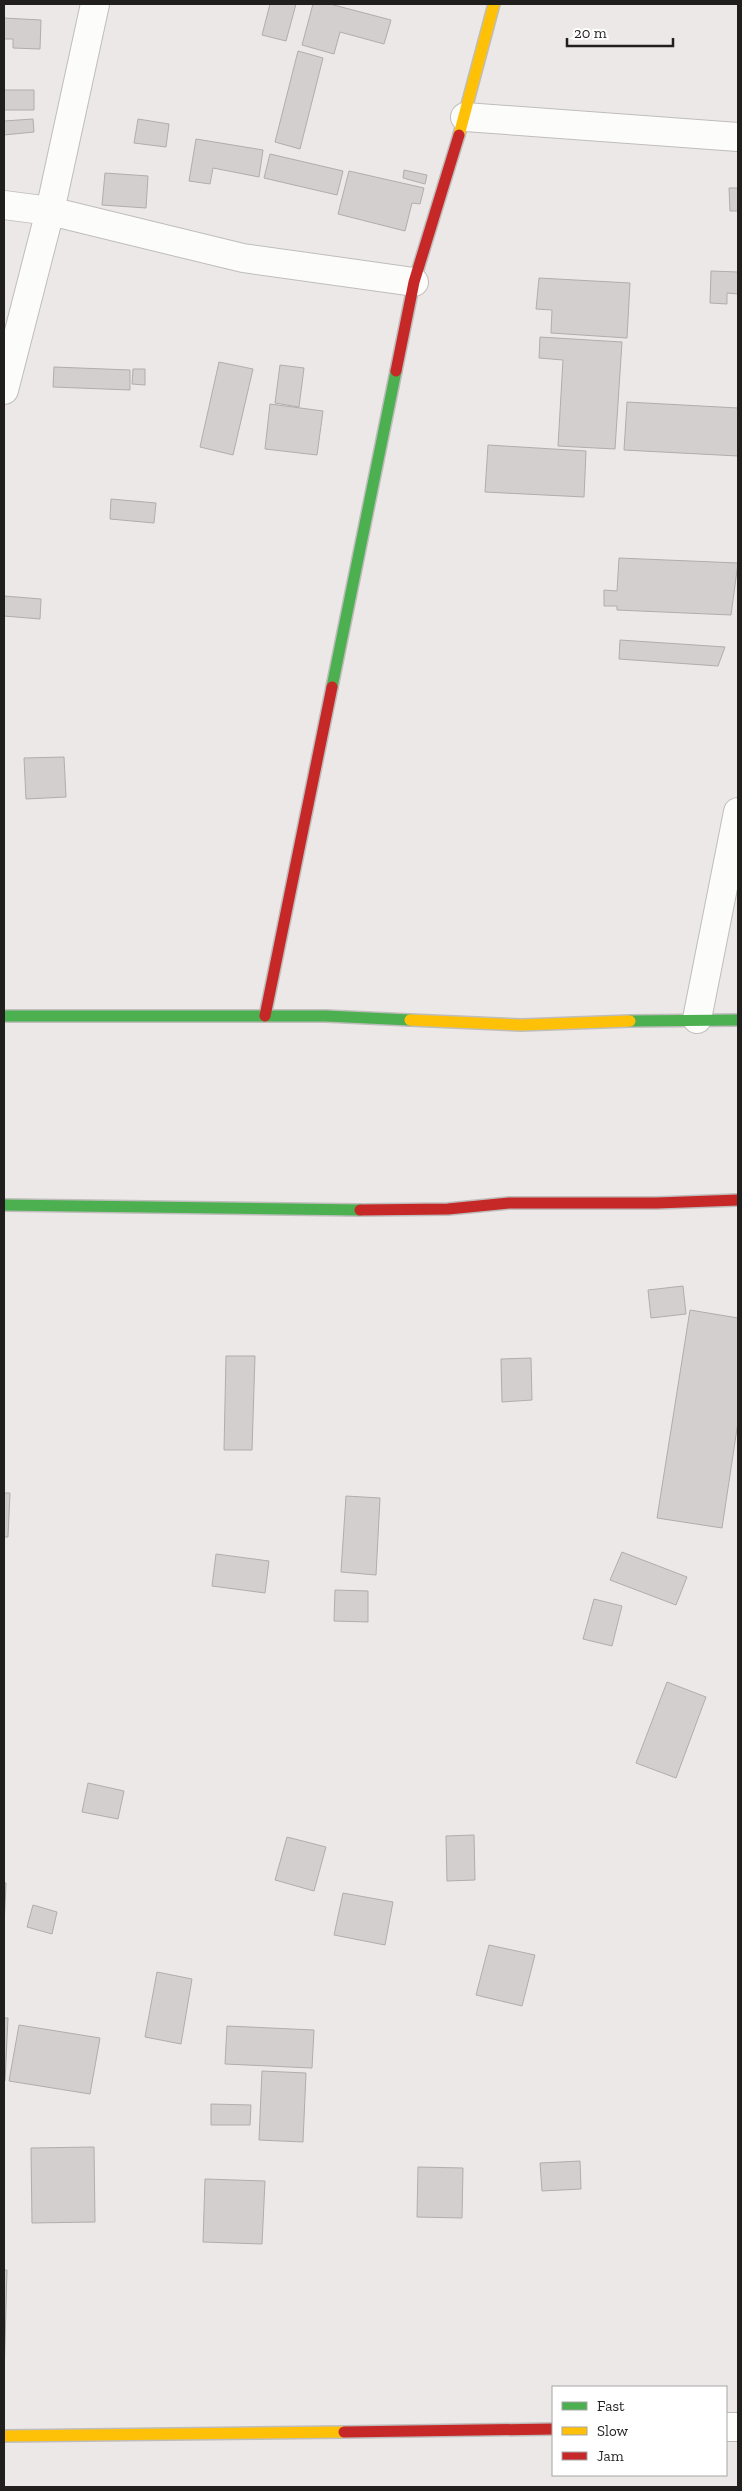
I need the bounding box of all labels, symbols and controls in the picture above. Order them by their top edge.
scale bar [567,15,673,47]
text: 20 m [574,24,607,42]
legend [552,2386,727,2476]
text: Fast [597,2397,625,2415]
text: Slow [597,2422,629,2440]
text: Jam [597,2447,624,2465]

